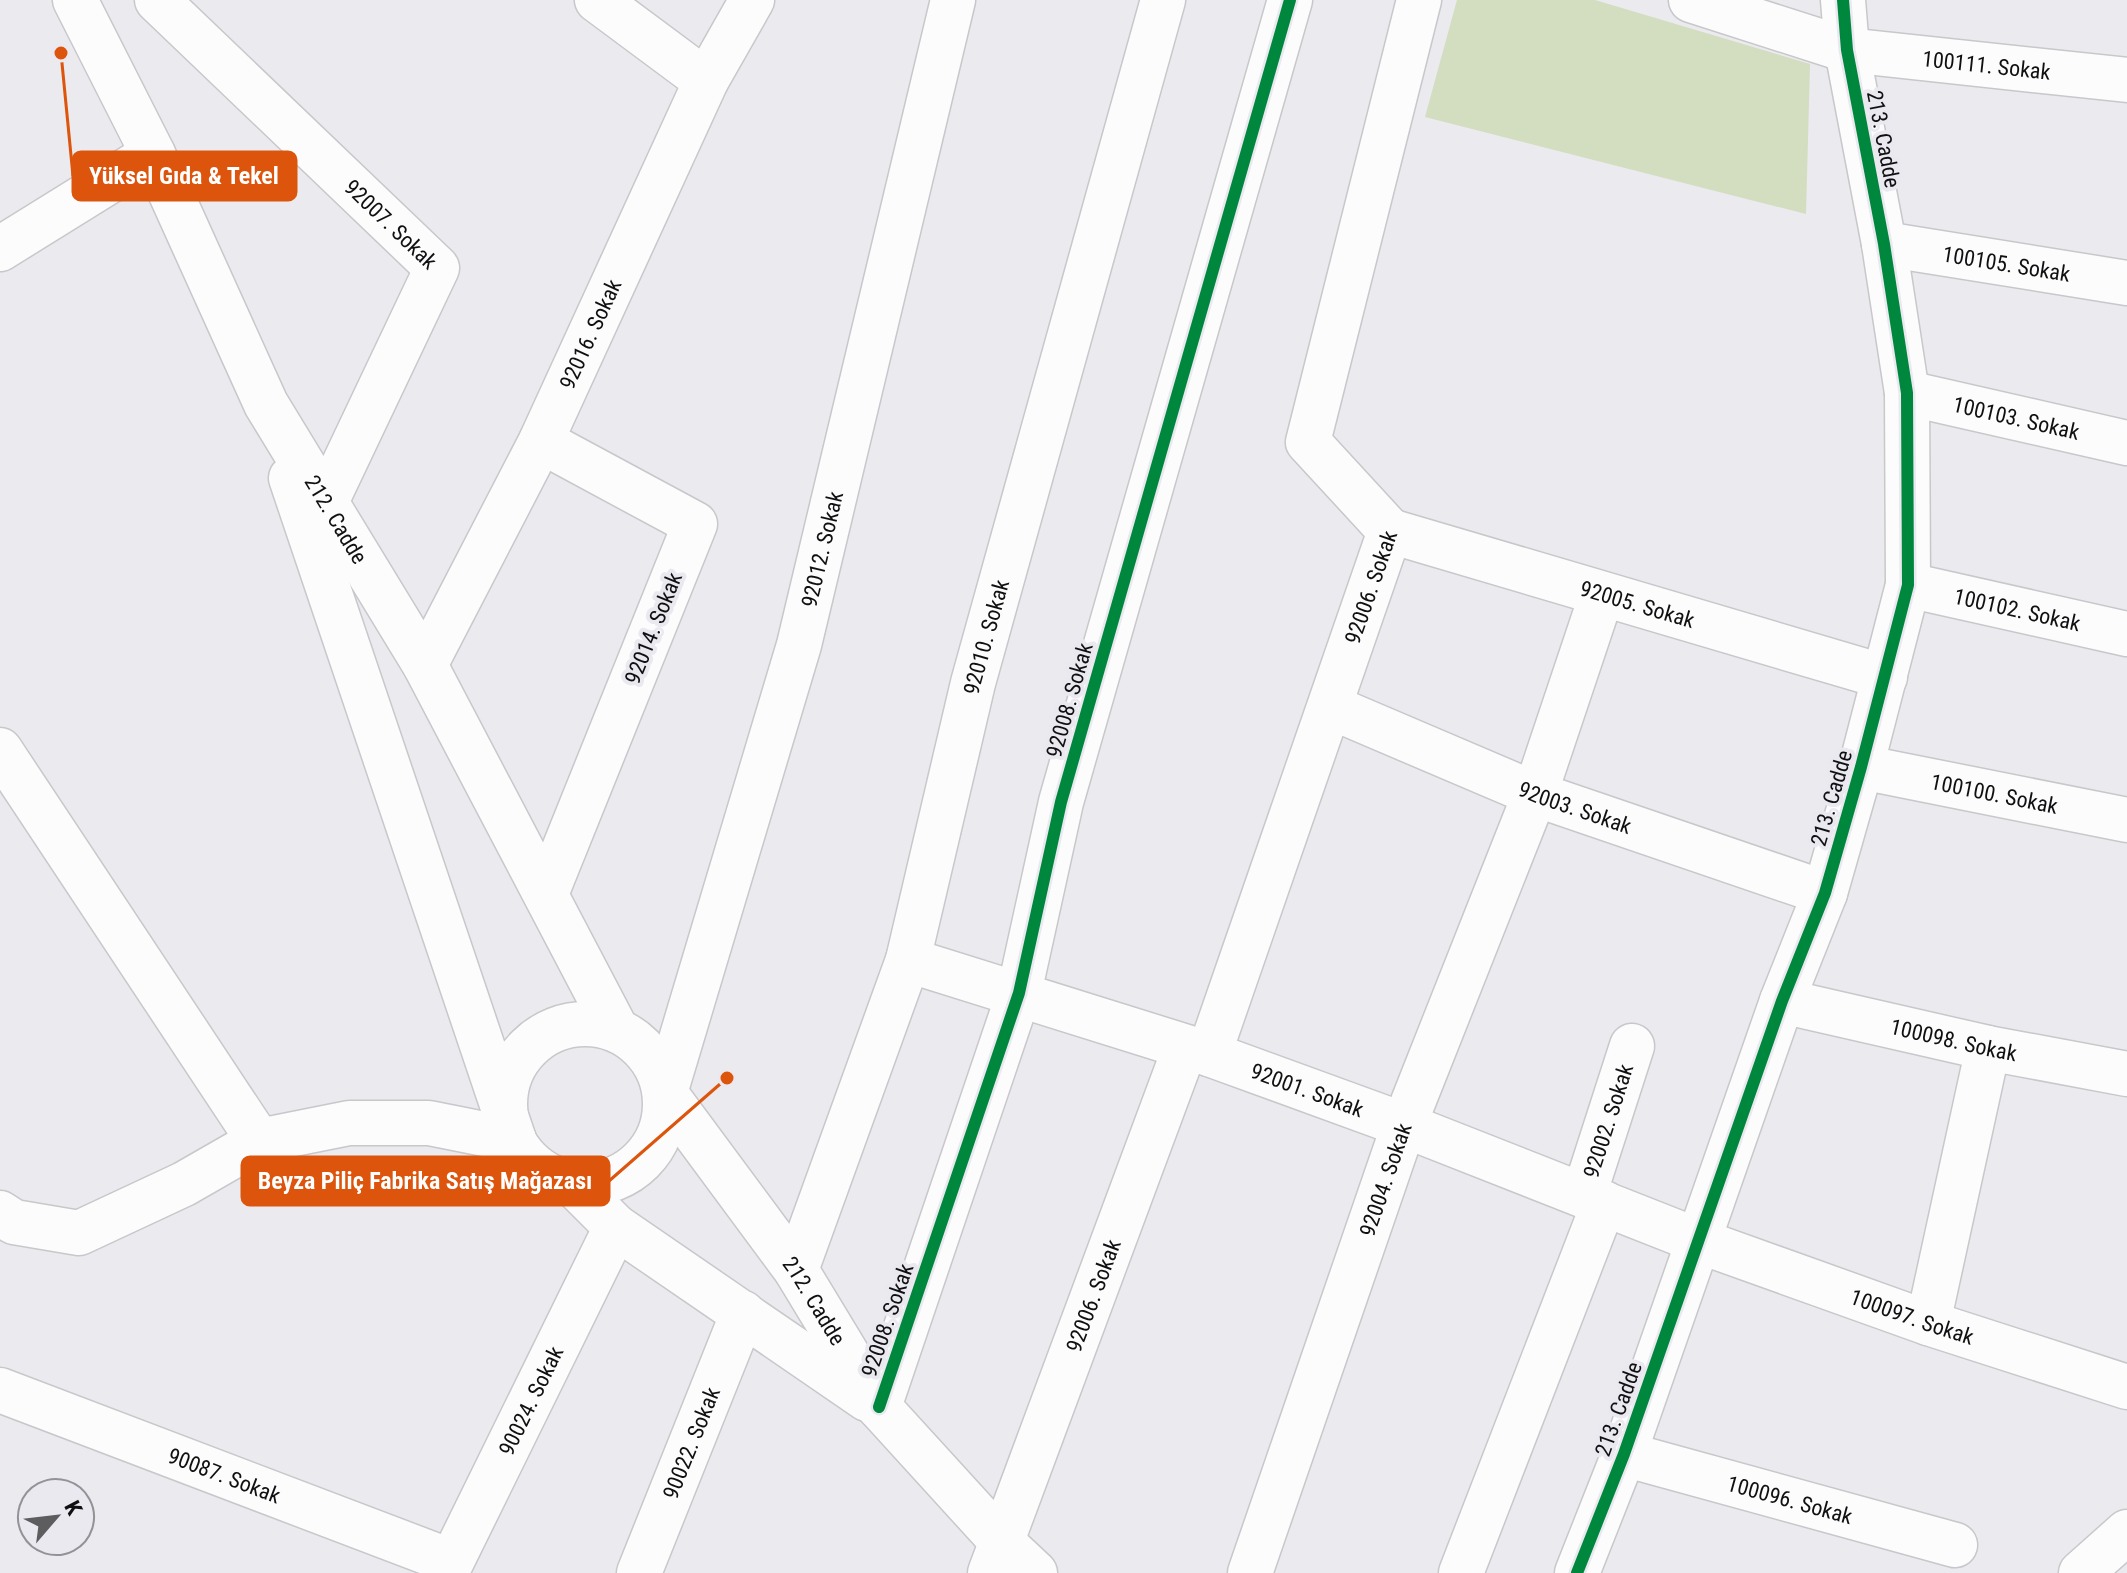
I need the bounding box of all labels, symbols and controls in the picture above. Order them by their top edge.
street label: 100111. Sokak [1921,46,2052,85]
street label: 213. Cadde [1862,88,1905,190]
callout: Yüksel Gıda & Tekel [73,152,296,200]
text: Yüksel Gıda & Tekel [89,162,279,190]
street label: 92007. Sokak [339,175,442,274]
street label: 100105. Sokak [1941,242,2072,287]
street label: 92016. Sokak [555,275,627,393]
street label: 100103. Sokak [1950,392,2082,445]
street label: 212. Cadde [299,471,372,568]
street label: 92012. Sokak [796,489,848,610]
street label: 92006. Sokak [1340,527,1402,647]
street label: 92014. Sokak [620,569,687,688]
street label: 92005. Sokak [1577,576,1698,633]
street label: 92010. Sokak [959,577,1014,697]
street label: 100102. Sokak [1952,584,2083,636]
street label: 92008. Sokak [1041,640,1098,760]
street label: 213. Cadde [1806,747,1857,849]
street label: 100100. Sokak [1929,769,2060,819]
street label: 92003. Sokak [1514,776,1635,839]
street label: 100098. Sokak [1888,1014,2019,1066]
street label: 92001. Sokak [1247,1058,1367,1122]
street label: 92002. Sokak [1578,1061,1638,1181]
street label: 92004. Sokak [1355,1120,1417,1240]
callout: Beyza Piliç Fabrika Satış Mağazası [242,1157,609,1205]
text: Beyza Piliç Fabrika Satış Mağazası [258,1167,592,1195]
street label: 92006. Sokak [1061,1236,1126,1355]
street label: 212. Cadde [777,1252,850,1350]
street label: 92008. Sokak [856,1260,919,1380]
street label: 100097. Sokak [1847,1284,1977,1350]
street label: 90024. Sokak [494,1342,568,1459]
street label: 213. Cadde [1590,1359,1647,1460]
street label: 90022. Sokak [658,1384,725,1503]
street label: 90087. Sokak [165,1443,284,1508]
street label: 100096. Sokak [1724,1471,1855,1529]
north arrow [16,1477,96,1557]
text: K [59,1497,88,1520]

